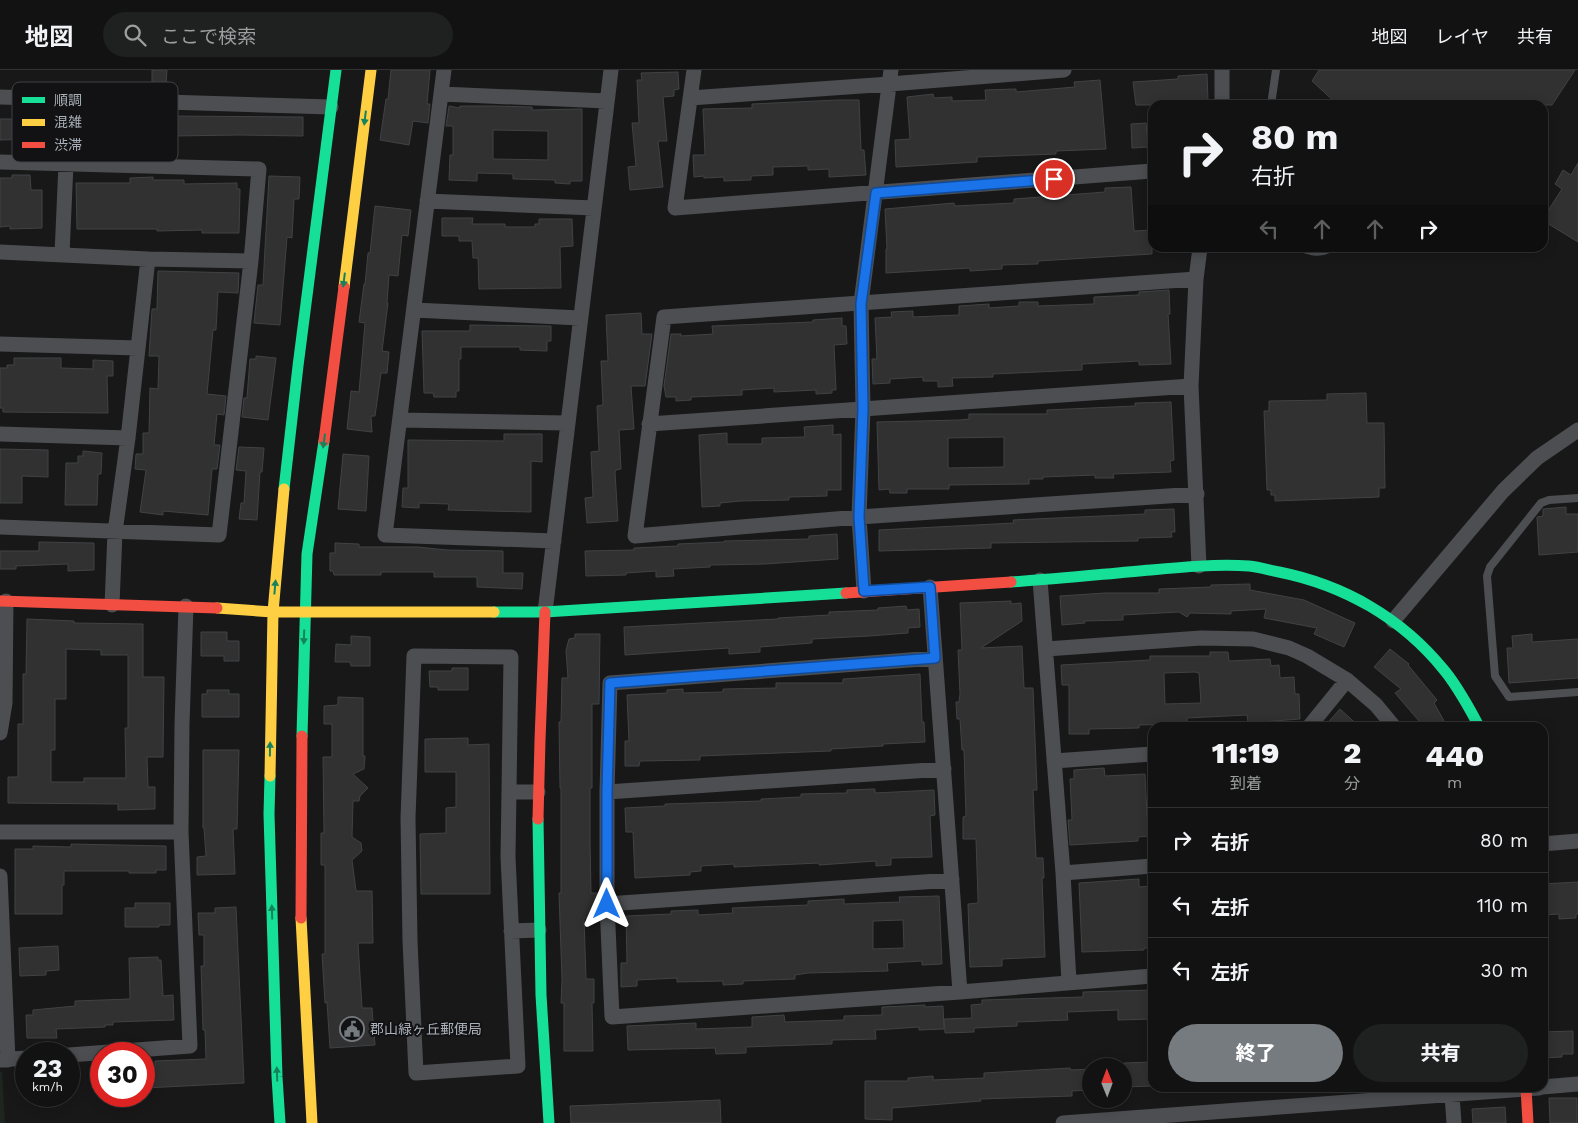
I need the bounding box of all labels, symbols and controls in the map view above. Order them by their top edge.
search box [103,12,453,57]
icon: search [121,21,149,49]
text: 地図 [25,23,73,51]
text: ここで検索 [161,25,256,48]
text: 地図 [1372,26,1408,47]
text: レイヤ [1436,26,1489,47]
text: 共有 [1517,26,1553,47]
legend [12,82,178,162]
text: 順調 [54,92,82,108]
one-way arrow [361,111,369,127]
text: 混雑 [54,114,82,130]
text: 80 m [1251,116,1338,158]
icon: right [1168,120,1233,185]
text: 渋滞 [54,137,82,153]
pin [1033,158,1075,200]
text: 右折 [1251,164,1295,189]
icon: arrive [1040,165,1068,193]
icon: left [1255,215,1283,243]
icon: ahead [1308,215,1336,243]
icon: ahead [1361,215,1389,243]
icon: right [1414,215,1442,243]
one-way arrow [340,272,348,288]
one-way arrow [319,433,327,449]
one-way arrow [271,579,279,595]
one-way arrow [300,629,308,645]
text: 11:19 [1212,735,1280,770]
text: 2 [1343,735,1361,770]
text: 440 [1425,738,1484,773]
one-way arrow [266,741,274,757]
text: m [1447,773,1462,792]
text: 到着 [1230,774,1262,793]
text: 分 [1344,774,1360,793]
icon: right [1168,826,1196,854]
text: 80 m [1480,829,1528,852]
text: 右折 [1211,831,1249,854]
position arrow [580,877,632,929]
icon: left [1168,891,1196,919]
text: 110 m [1477,894,1528,917]
text: 左折 [1211,896,1249,919]
one-way arrow [268,904,276,920]
icon: left [1168,956,1196,984]
text: 30 m [1481,959,1528,982]
text: 左折 [1211,961,1249,984]
public building icon: 郡山緑ヶ丘郵便局 [339,1016,365,1042]
place label: 郡山緑ヶ丘郵便局 [370,1021,482,1037]
button: 終了 [1168,1024,1343,1082]
button: 共有 [1353,1024,1528,1082]
speed limit sign: 30 [90,1042,155,1107]
text: 23 [33,1054,62,1083]
north arrow [1082,1058,1132,1108]
map controls [1082,1058,1132,1108]
one-way arrow [273,1066,281,1082]
text: km/h [32,1080,63,1094]

